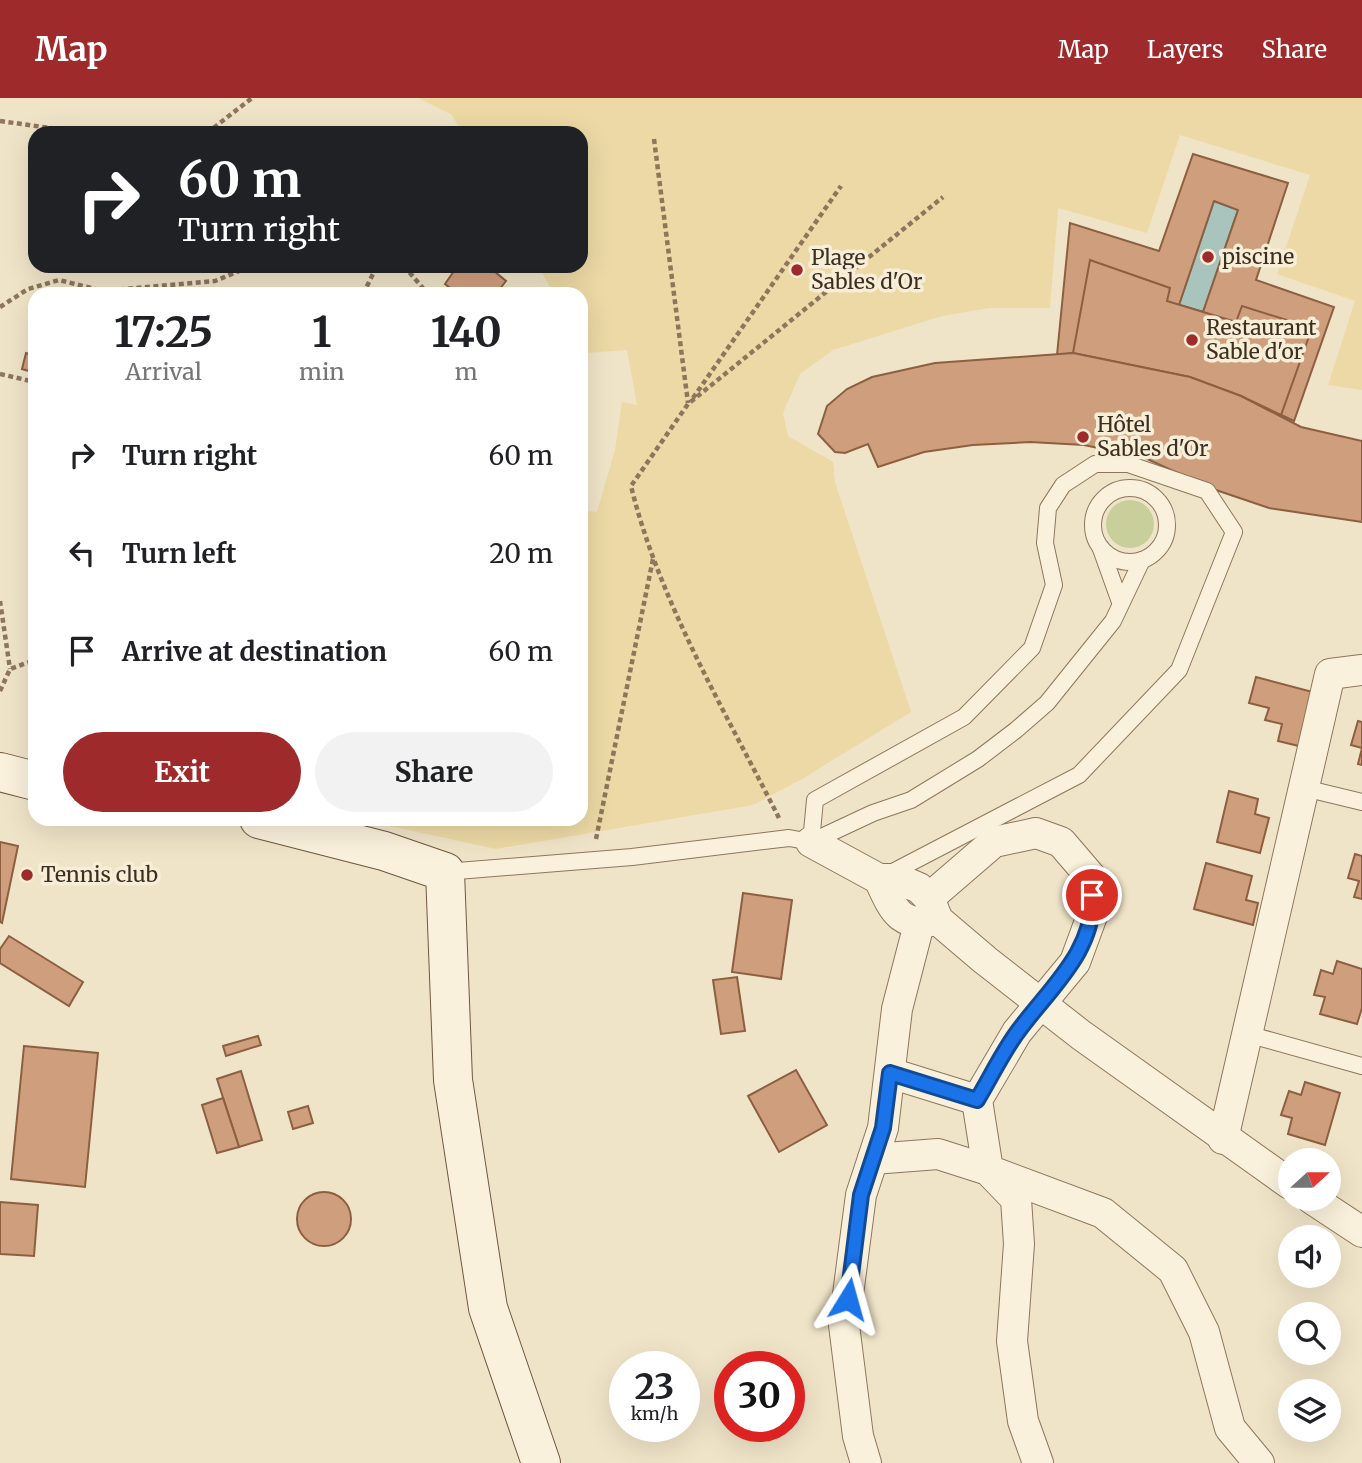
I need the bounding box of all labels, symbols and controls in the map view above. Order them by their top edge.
text: Map [35,29,108,70]
text: Map [1058,34,1109,65]
text: Layers [1147,34,1223,65]
text: Share [1261,34,1327,65]
text: 60 m [178,149,301,210]
icon: right [63,154,154,245]
text: Turn right [178,210,340,250]
place label: piscine [1222,243,1294,270]
place label: Plage Sables d'Or [811,244,922,295]
marker: piscine [1200,249,1216,265]
marker: Plage Sables d'Or [789,262,805,278]
text: 17:25 [114,306,213,358]
text: 1 [312,306,332,358]
text: 140 [431,306,502,358]
place label: Restaurant Sable d'or [1206,314,1316,365]
marker: Restaurant Sable d'or [1184,332,1200,348]
text: Arrival [125,357,202,386]
text: min [299,357,345,386]
text: m [455,357,478,386]
place label: Hôtel Sables d'Or [1097,411,1208,462]
marker: Hôtel Sables d'Or [1075,429,1091,445]
icon: right [63,436,101,474]
text: Turn right [122,439,257,472]
text: 60 m [489,439,553,472]
icon: left [63,534,101,572]
text: Turn left [122,537,236,570]
text: 20 m [489,537,553,570]
icon: arrive [63,632,101,670]
text: Arrive at destination [122,635,387,668]
text: 60 m [489,635,553,668]
button: Exit [63,732,301,812]
button: Share [315,732,553,812]
place label: Tennis club [41,861,158,888]
pin [1062,865,1122,925]
marker: Tennis club [19,867,35,883]
icon: arrive [1073,876,1111,914]
north arrow [1278,1148,1340,1211]
map controls [1278,1148,1341,1442]
button: sound [1278,1225,1341,1288]
position arrow [811,1262,885,1336]
button: search [1278,1302,1341,1365]
speed limit sign: 30 [714,1351,805,1442]
text: 23 [635,1365,674,1409]
button: layers [1278,1379,1341,1442]
text: km/h [631,1402,678,1425]

